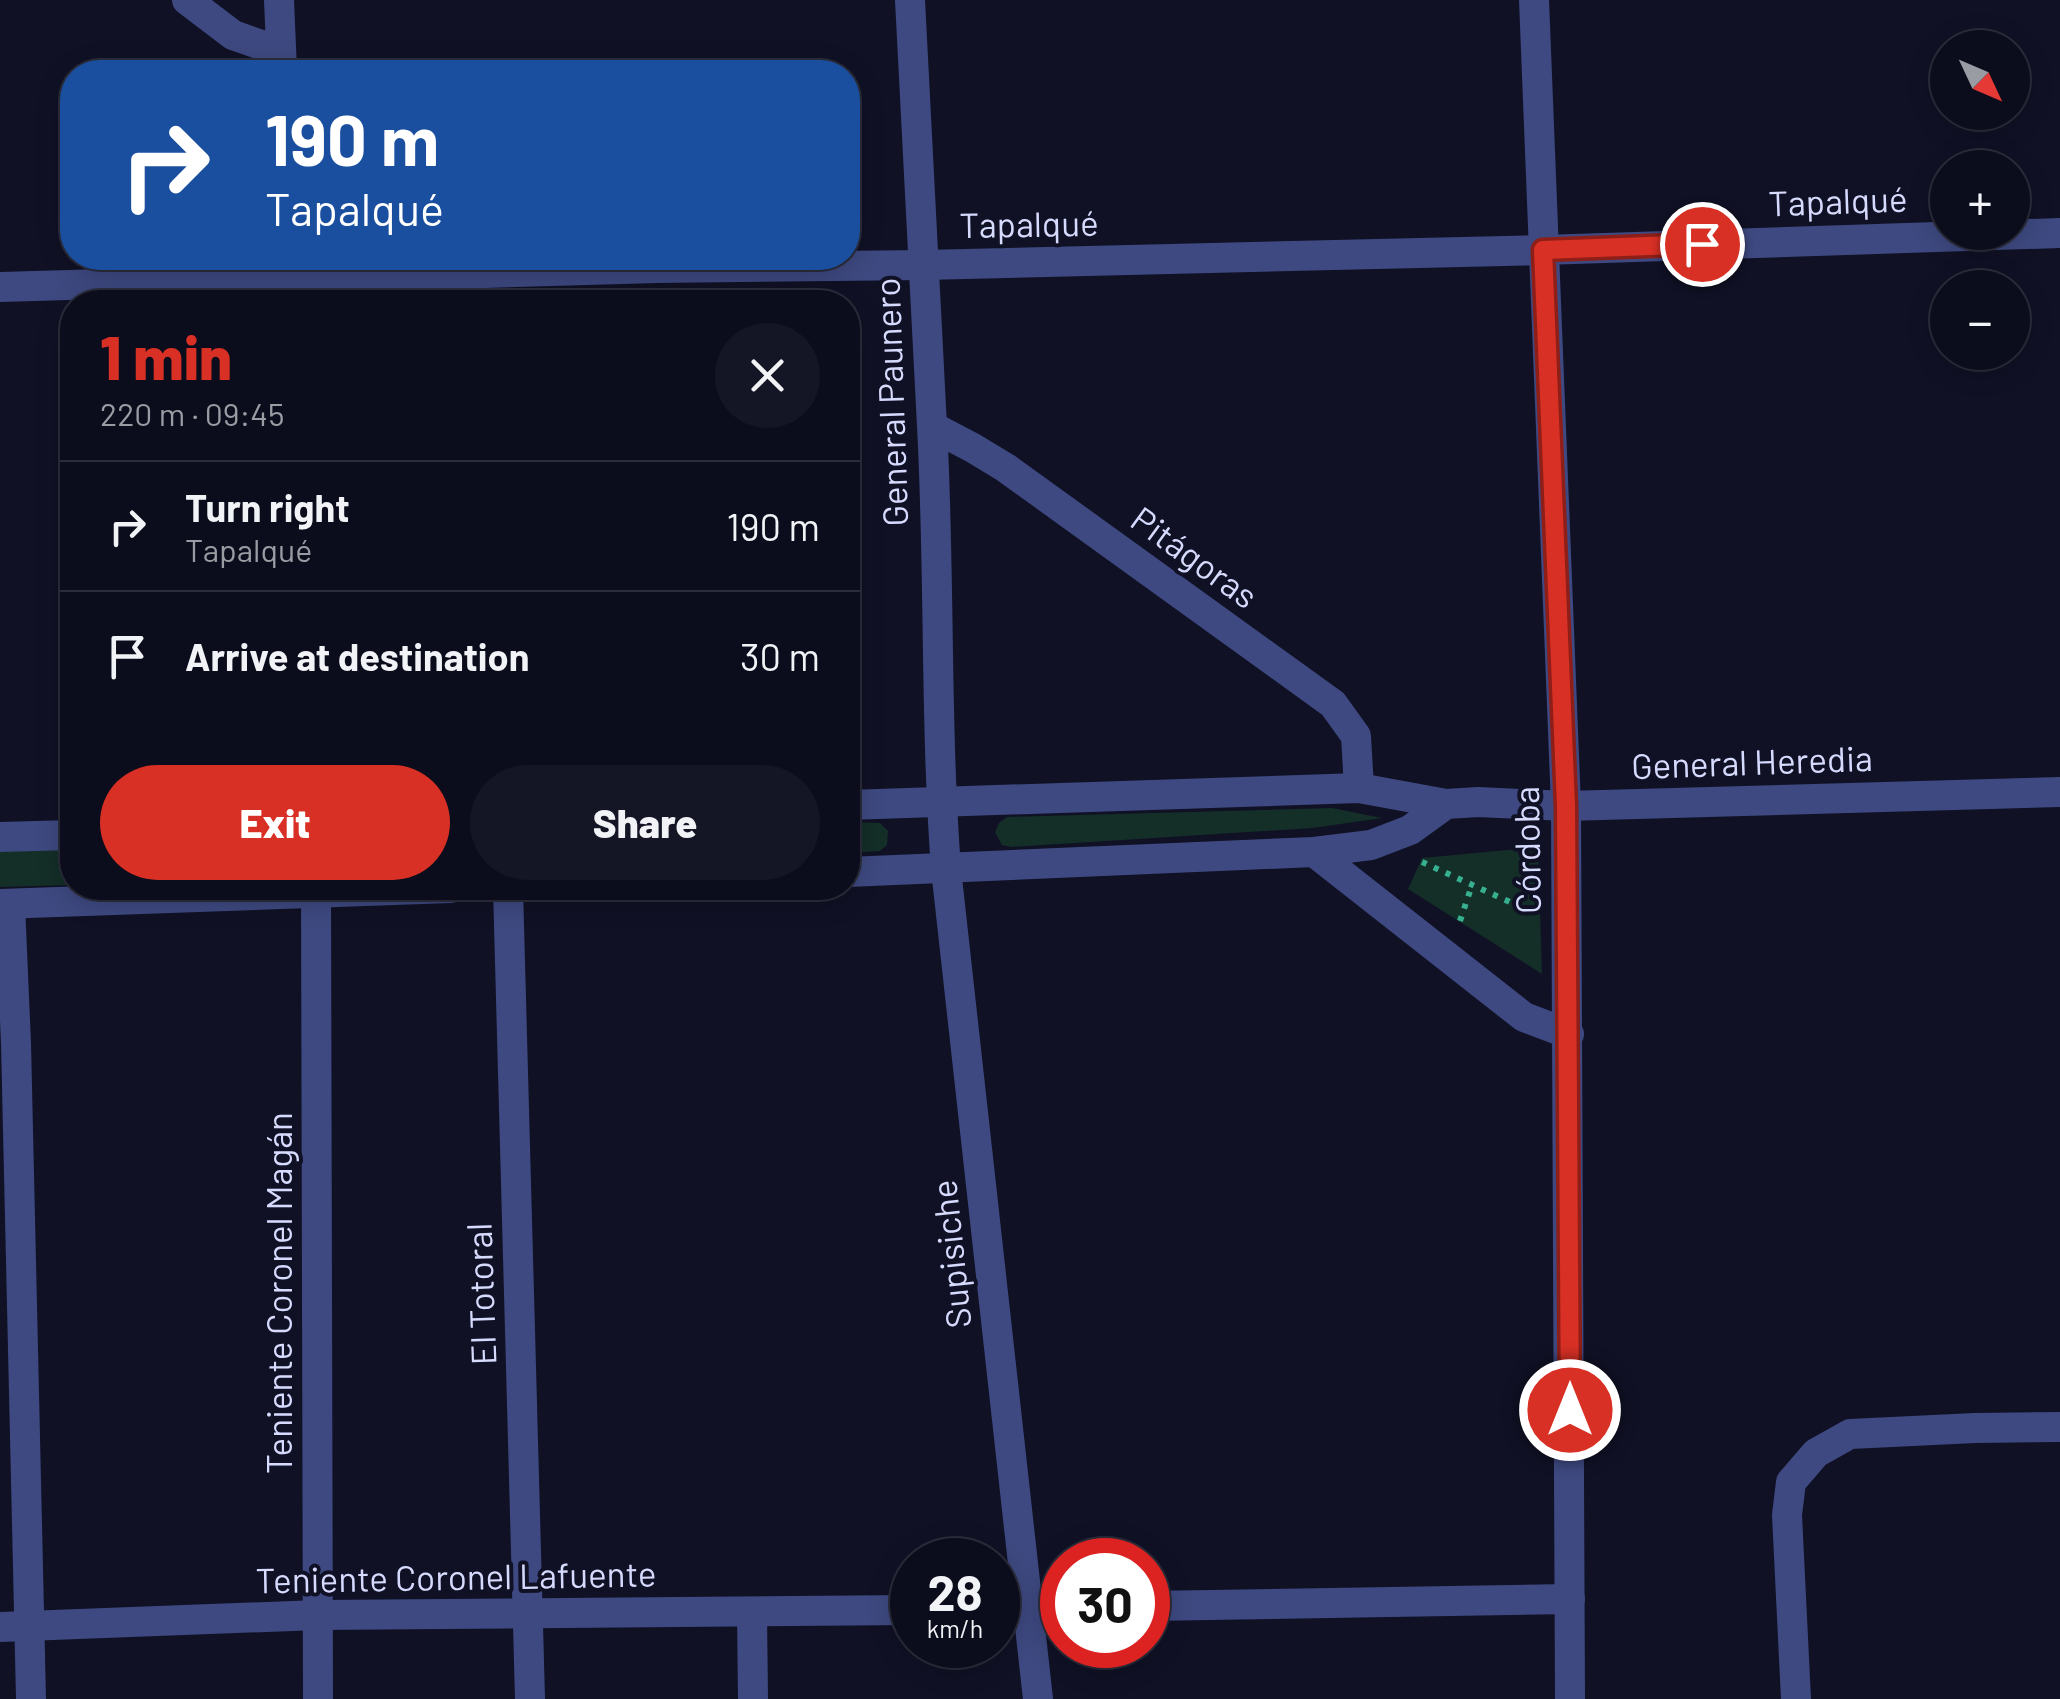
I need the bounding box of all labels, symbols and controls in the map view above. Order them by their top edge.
north arrow [1930,30,2030,130]
map controls [1930,30,2030,370]
text: 190 m [265,96,439,180]
icon: right [100,100,230,230]
button: + [1930,150,2030,250]
street label: Tapalqué [1768,177,1908,223]
text: Tapalqué [265,181,444,235]
street label: Tapalqué [959,201,1099,245]
pin [1660,202,1745,287]
icon: arrive [1675,217,1730,272]
button: − [1930,270,2030,370]
street label: General Paunero [865,277,915,527]
text: 1 min [100,320,232,392]
button: close [715,323,820,428]
text: 220 m · 09:45 [100,394,284,432]
text: Turn right [185,484,350,530]
street label: Pitágoras [1124,497,1266,616]
icon: right [100,499,155,554]
text: 190 m [726,503,820,549]
text: Tapalqué [185,530,312,568]
icon: arrive [100,629,155,684]
text: Arrive at destination [185,633,530,679]
text: 30 m [740,633,820,679]
street label: General Heredia [1630,736,1873,786]
button: Exit [100,765,450,880]
button: Share [470,765,820,880]
street label: Córdoba [1504,786,1548,914]
street label: Teniente Coronel Magán [257,1112,299,1474]
street label: Supisiche [921,1178,979,1330]
street label: El Totoral [457,1222,503,1366]
position arrow [1518,1358,1622,1462]
speed limit sign: 30 [1040,1538,1170,1668]
street label: Teniente Coronel Lafuente [255,1552,657,1600]
text: 28 [927,1561,983,1621]
text: km/h [927,1613,983,1643]

